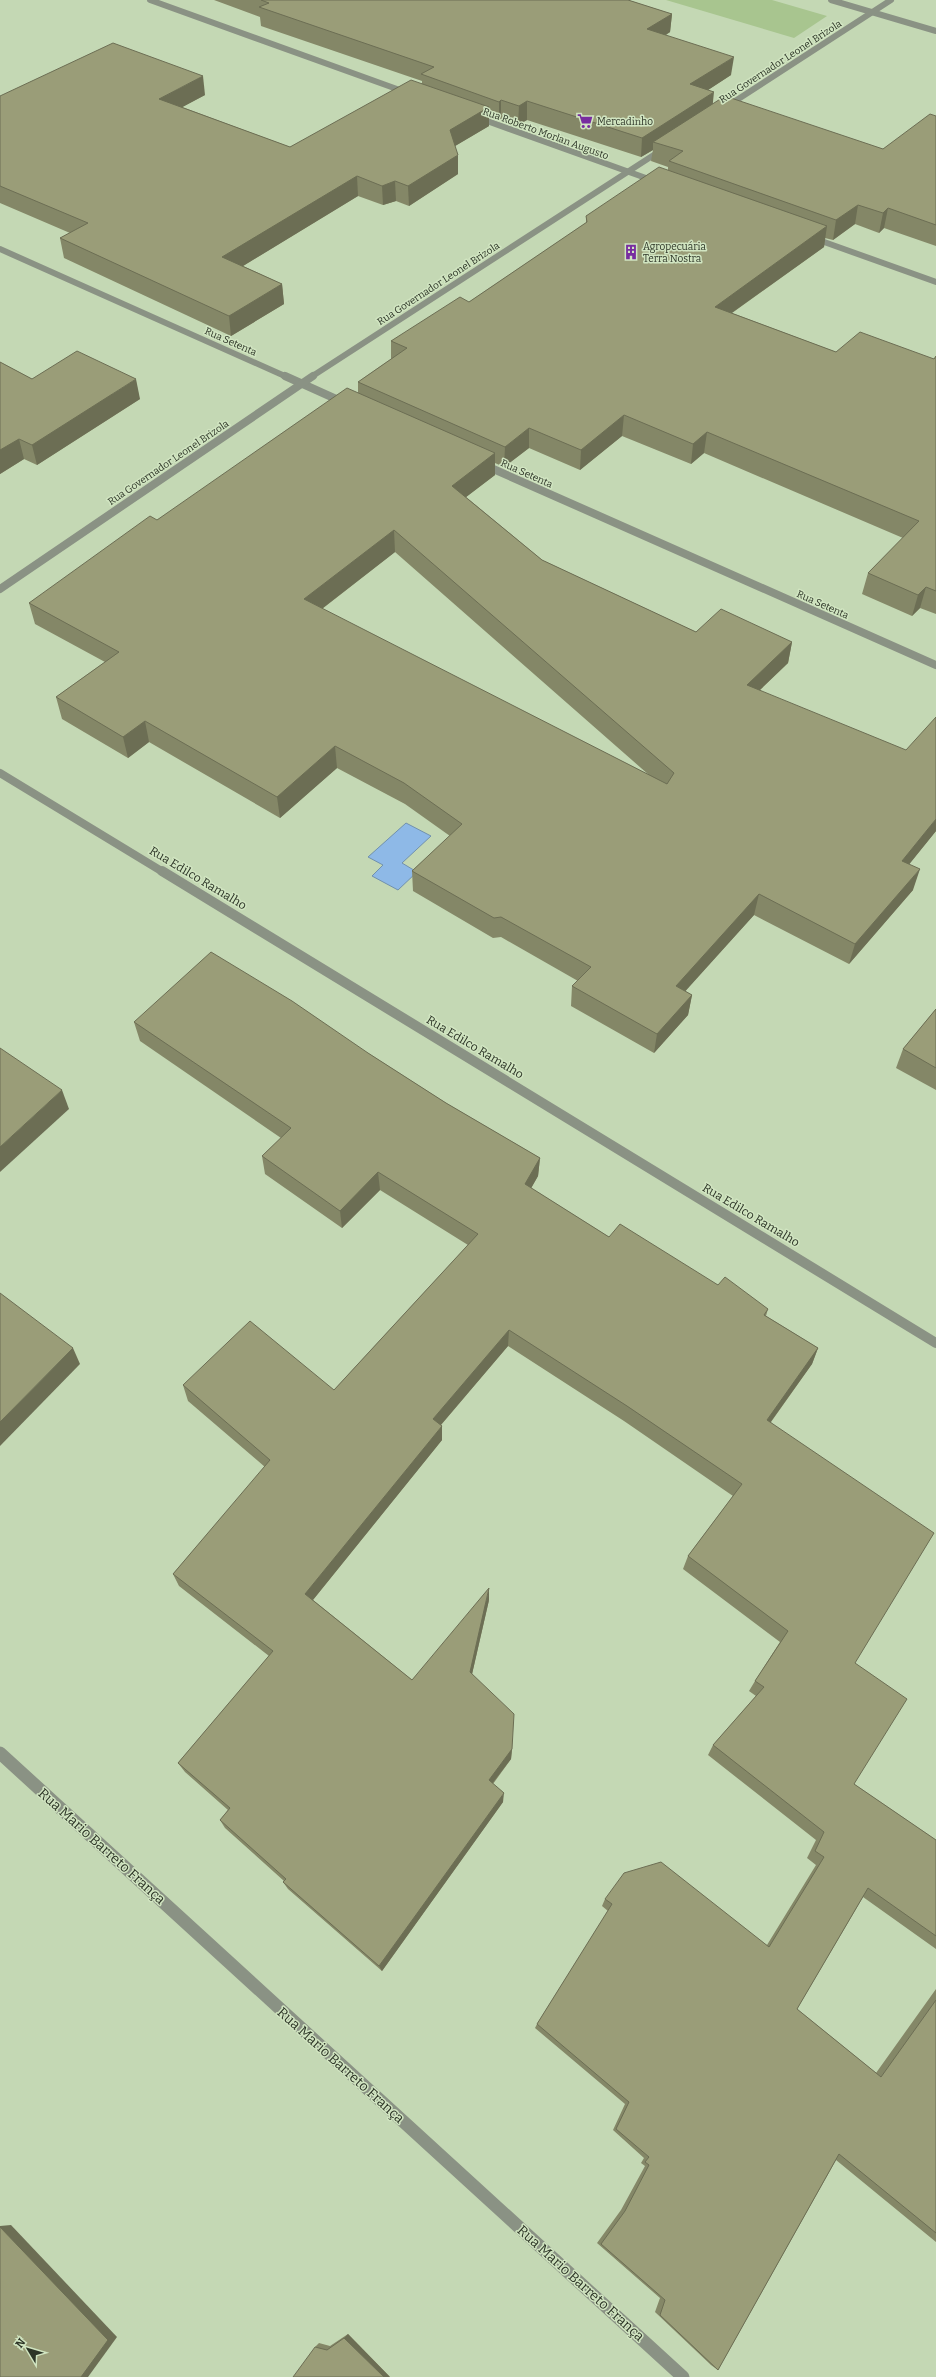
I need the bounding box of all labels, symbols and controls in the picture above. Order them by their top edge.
street label: Rua Governador Leonel Brizola [717,17,844,106]
street label: Rua Roberto Morlan Augusto [481,106,611,162]
supermarket icon: Mercadinho [576,112,594,130]
place label: Mercadinho [597,116,653,128]
street label: Rua Governador Leonel Brizola [375,239,502,328]
place label: Agropecuária Terra Nostra [643,241,706,265]
building icon: Agropecuária Terra Nostra [622,243,640,261]
street label: Rua Setenta [203,325,259,359]
street label: Rua Governador Leonel Brizola [106,417,232,508]
street label: Rua Setenta [499,457,555,491]
street label: Rua Setenta [795,588,851,622]
street label: Rua Edilco Ramalho [147,843,249,913]
street label: Rua Edilco Ramalho [424,1012,526,1082]
street label: Rua Edilco Ramalho [700,1180,802,1250]
street label: Rua Mario Barreto França [35,1785,169,1908]
street label: Rua Mario Barreto França [274,2004,408,2127]
street label: Rua Mario Barreto França [514,2222,648,2345]
north arrow [8,2329,48,2369]
text: N [13,2335,29,2351]

